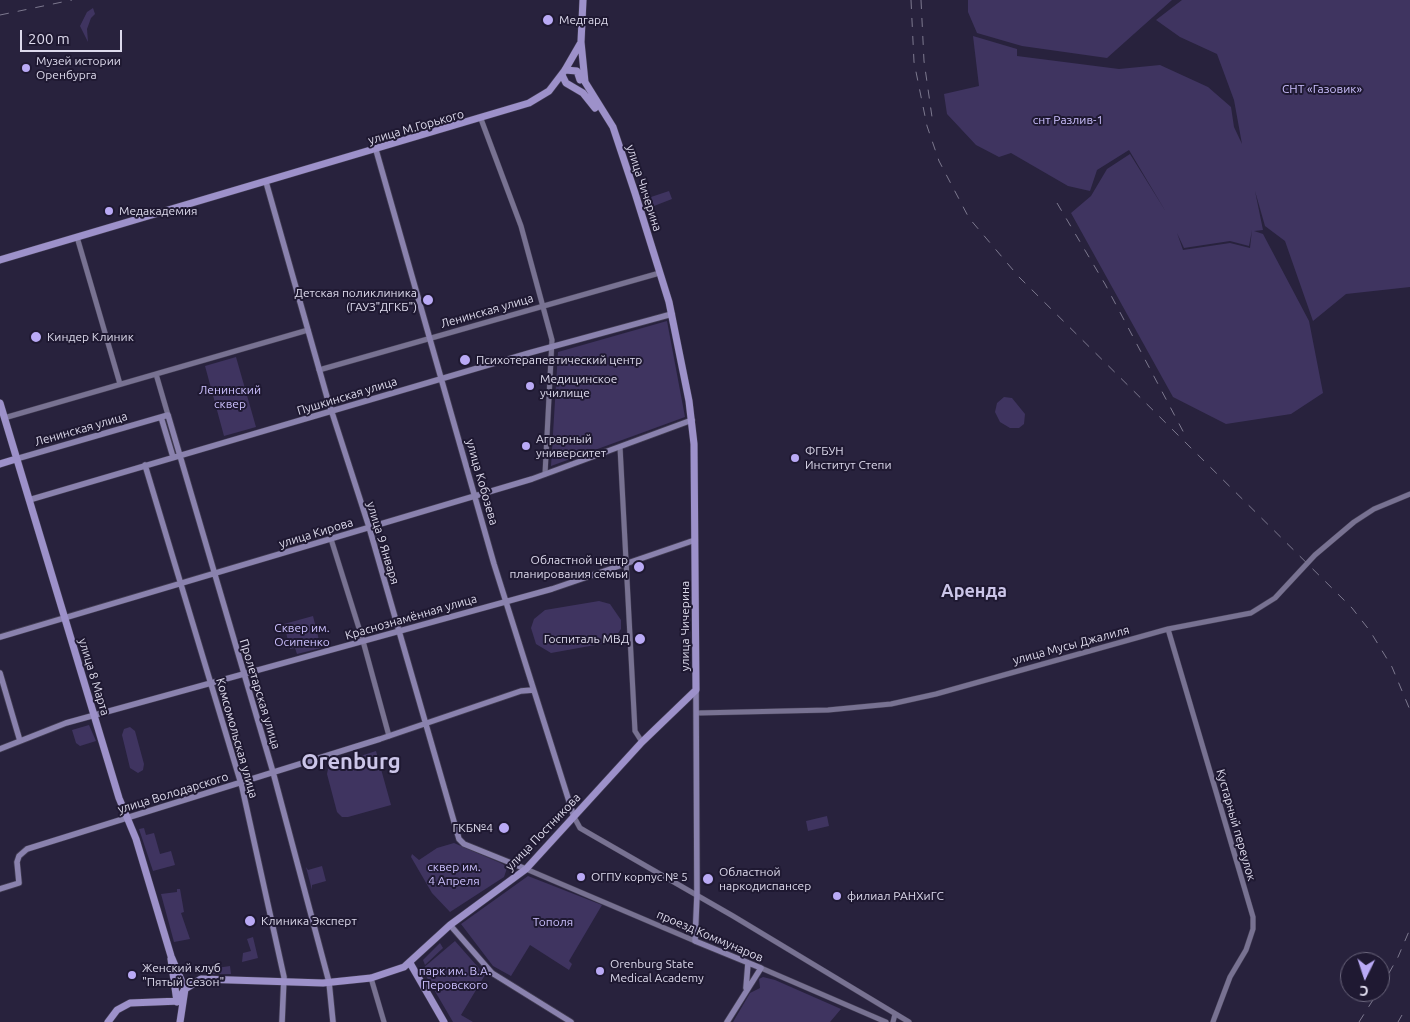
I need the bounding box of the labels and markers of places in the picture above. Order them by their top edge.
marker: Медгард [541,13,555,27]
place label: Медгард [559,13,608,27]
place label: Музей истории Оренбурга [36,54,121,82]
marker: Музей истории Оренбурга [20,62,32,74]
place label: Медакадемия [119,204,198,218]
marker: Медакадемия [103,205,115,217]
place label: Детская поликлиника (ГАУЗ"ДГКБ") [295,286,417,314]
marker: Детская поликлиника (ГАУЗ"ДГКБ") [421,293,435,307]
marker: Киндер Клиник [29,330,43,344]
place label: Киндер Клиник [47,330,134,344]
marker: Психотерапевтический центр [458,353,472,367]
place label: Психотерапевтический центр [476,353,642,367]
place label: Медицинское училище [540,372,617,400]
marker: Медицинское училище [524,380,536,392]
place label: Аграрный университет [536,432,606,460]
marker: Аграрный университет [520,440,532,452]
place label: ФГБУН Институт Степи [805,444,892,472]
marker: ФГБУН Институт Степи [789,452,801,464]
place label: Областной центр планирования семьи [509,553,628,581]
marker: Областной центр планирования семьи [632,560,646,574]
place label: Госпиталь МВД [544,632,629,646]
marker: Госпиталь МВД [633,632,647,646]
place label: ГКБ№4 [452,821,493,835]
marker: ГКБ№4 [497,821,511,835]
place label: Областной наркодиспансер [719,865,811,893]
place label: ОГПУ корпус № 5 [591,870,688,884]
marker: ОГПУ корпус № 5 [575,871,587,883]
marker: Областной наркодиспансер [701,872,715,886]
place label: филиал РАНХиГС [847,889,944,903]
marker: филиал РАНХиГС [831,890,843,902]
marker: Клиника Эксперт [243,914,257,928]
place label: Клиника Эксперт [261,914,357,928]
place label: Orenburg State Medical Academy [610,957,704,985]
place label: Женский клуб "Пятый Сезон" [142,961,224,989]
marker: Orenburg State Medical Academy [594,965,606,977]
marker: Женский клуб "Пятый Сезон" [126,969,138,981]

